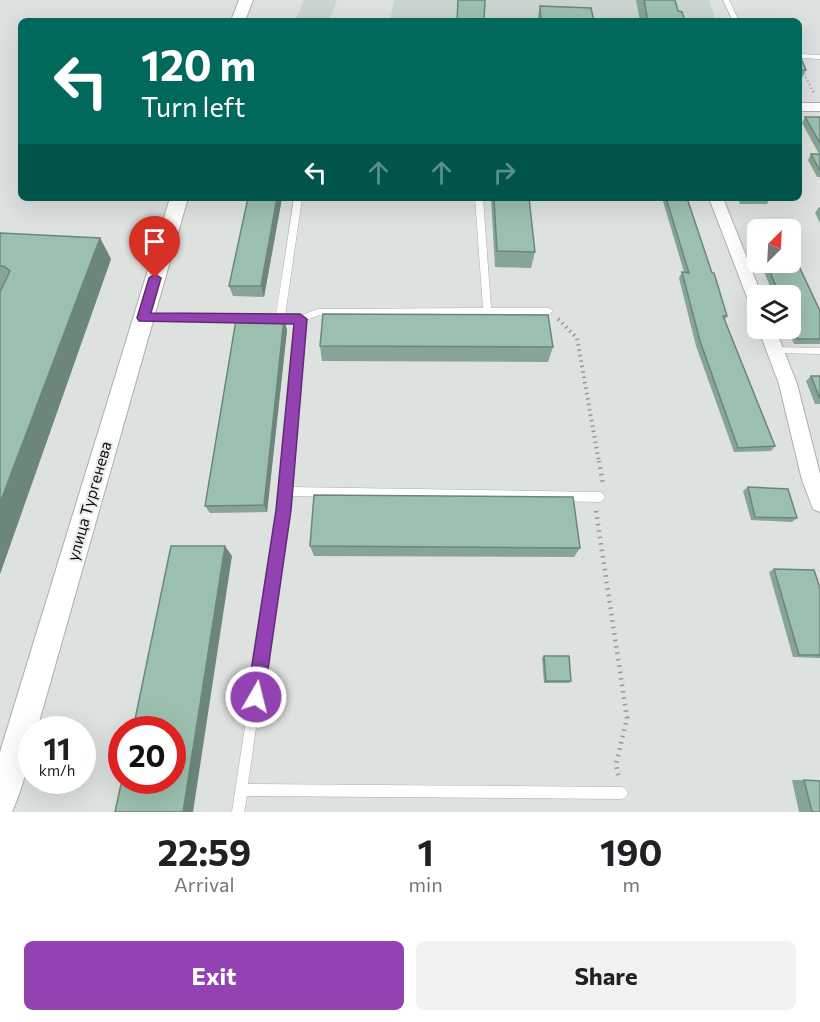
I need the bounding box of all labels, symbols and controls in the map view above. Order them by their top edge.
text: 120 m [141,38,256,90]
icon: left [42,42,120,120]
text: Turn left [141,90,245,123]
icon: left [299,156,332,189]
icon: ahead [362,156,395,189]
icon: ahead [425,156,458,189]
icon: right [488,156,521,189]
pin [129,216,180,278]
north arrow [747,219,801,273]
map controls [747,219,801,339]
icon: arrive [138,225,171,258]
button: layers [747,285,801,339]
street label: улица Тургенева [62,439,115,563]
position arrow [224,665,288,729]
speed limit sign: 20 [108,716,186,794]
text: 11 [43,729,71,766]
text: km/h [39,761,75,779]
text: 22:59 [157,829,251,873]
text: 1 [417,829,434,873]
text: 190 [600,829,663,873]
text: Arrival [174,872,235,896]
text: min [409,872,443,896]
text: m [623,872,640,896]
button: Exit [24,941,404,1010]
button: Share [416,941,796,1010]

